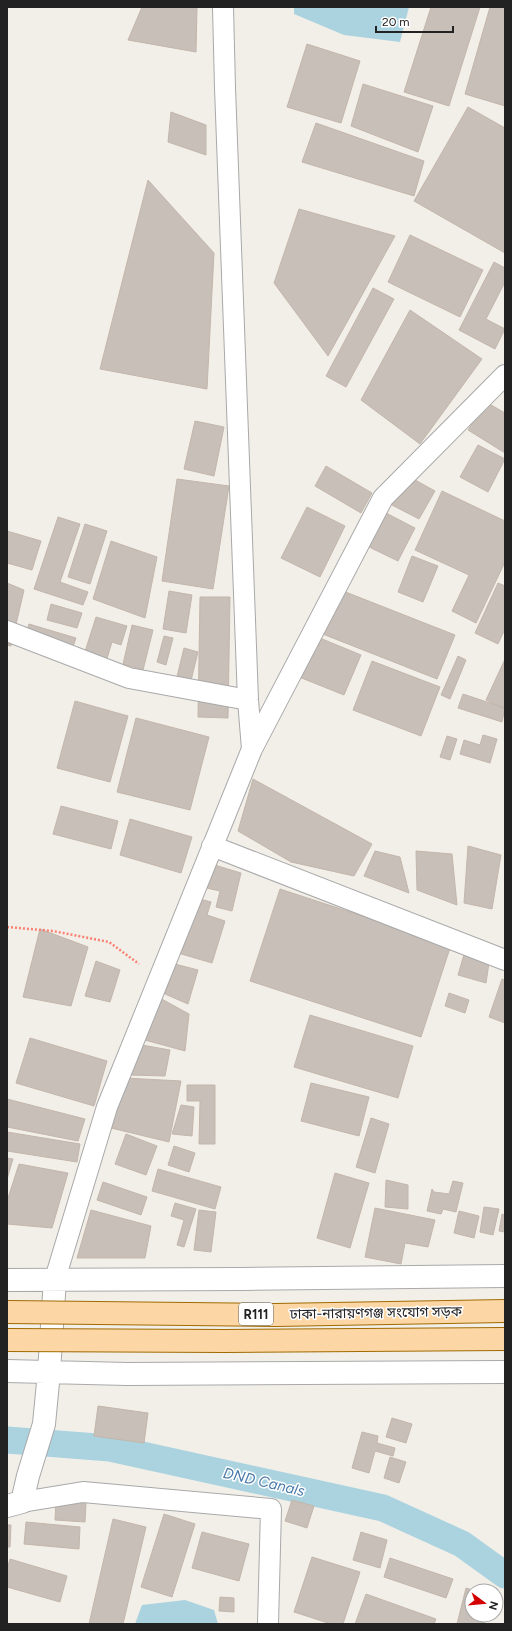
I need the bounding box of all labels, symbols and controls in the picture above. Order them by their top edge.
scale bar [376,8,453,34]
text: 20 m [382,15,410,29]
road number: R111 [239,1303,273,1325]
street label: ঢাকা-নারায়ণগঞ্জ সংযোগ সড়ক [289,1303,463,1323]
water label: DND Canals [221,1464,307,1500]
north arrow [464,1583,504,1623]
text: N [486,1600,501,1612]

